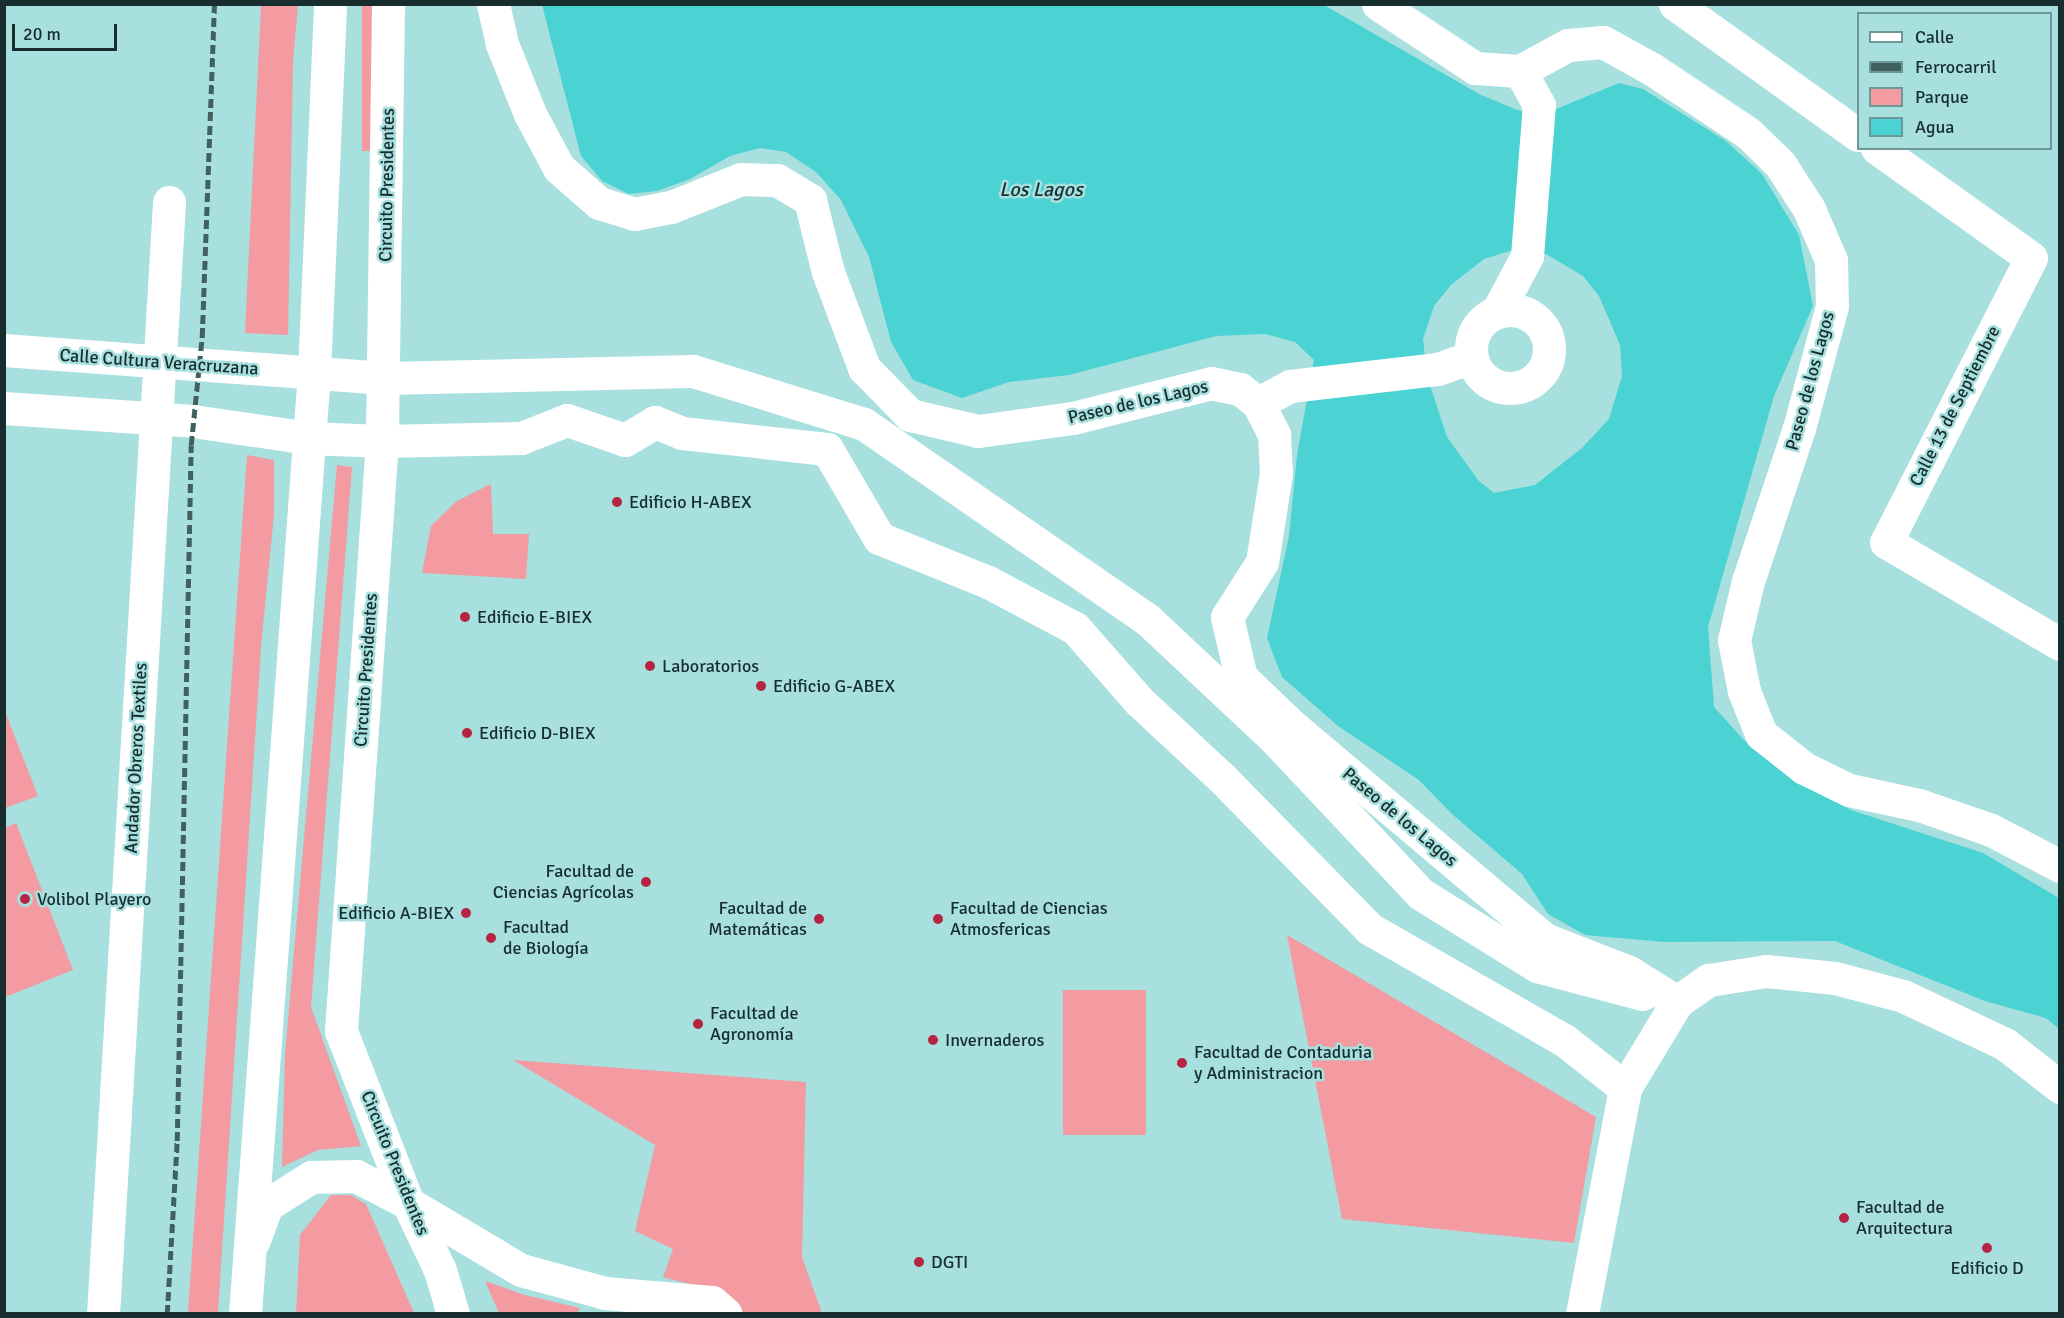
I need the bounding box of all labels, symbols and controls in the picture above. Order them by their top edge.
scale bar [15,12,120,50]
legend [1857,12,2052,150]
text: 20 m [23,23,61,45]
text: Calle [1915,26,1954,48]
text: Ferrocarril [1915,56,1996,78]
text: Parque [1915,86,1969,108]
street label: Circuito Presidentes [375,108,399,262]
text: Agua [1915,116,1954,138]
water label: Los Lagos [999,177,1083,201]
street label: Paseo de los Lagos [1781,309,1839,453]
street label: Calle 13 de Septiembre [1905,322,2005,490]
street label: Calle Cultura Veracruzana [59,344,259,380]
street label: Paseo de los Lagos [1066,375,1210,429]
place label: Edificio H-ABEX [629,491,752,513]
marker: Edificio H-ABEX [610,495,624,509]
street label: Circuito Presidentes [350,592,382,748]
place label: Edificio E-BIEX [477,606,592,628]
marker: Edificio E-BIEX [458,610,472,624]
place label: Laboratorios [662,655,759,677]
marker: Laboratorios [643,659,657,673]
street label: Andador Obreros Textiles [120,662,152,854]
place label: Edificio G-ABEX [773,675,895,697]
marker: Edificio G-ABEX [754,679,768,693]
place label: Edificio D-BIEX [479,722,595,744]
marker: Edificio D-BIEX [460,726,474,740]
street label: Paseo de los Lagos [1338,763,1462,871]
place label: Facultad de Ciencias Agrícolas [493,861,634,904]
marker: Facultad de Ciencias Agrícolas [639,875,653,889]
place label: Volibol Playero [37,888,151,910]
marker: Volibol Playero [18,892,32,906]
place label: Facultad de Matemáticas [708,898,807,940]
place label: Facultad de Ciencias Atmosfericas [950,898,1108,940]
place label: Edificio A-BIEX [338,902,454,924]
marker: Edificio A-BIEX [459,906,473,920]
marker: Facultad de Matemáticas [812,912,826,926]
marker: Facultad de Ciencias Atmosfericas [931,912,945,926]
place label: Facultad de Biología [503,917,589,960]
marker: Facultad de Biología [484,931,498,945]
place label: Facultad de Agronomía [710,1003,799,1046]
marker: Facultad de Agronomía [691,1017,705,1031]
place label: Invernaderos [945,1029,1044,1051]
marker: Invernaderos [926,1033,940,1047]
place label: Facultad de Contaduria y Administracion [1194,1042,1372,1084]
marker: Facultad de Contaduria y Administracion [1175,1056,1189,1070]
street label: Circuito Presidentes [356,1088,434,1238]
place label: Facultad de Arquitectura [1856,1197,1953,1240]
marker: Facultad de Arquitectura [1837,1211,1851,1225]
marker: Edificio D [1980,1241,1994,1255]
place label: DGTI [931,1251,968,1273]
marker: DGTI [912,1255,926,1269]
place label: Edificio D [1950,1257,2024,1279]

